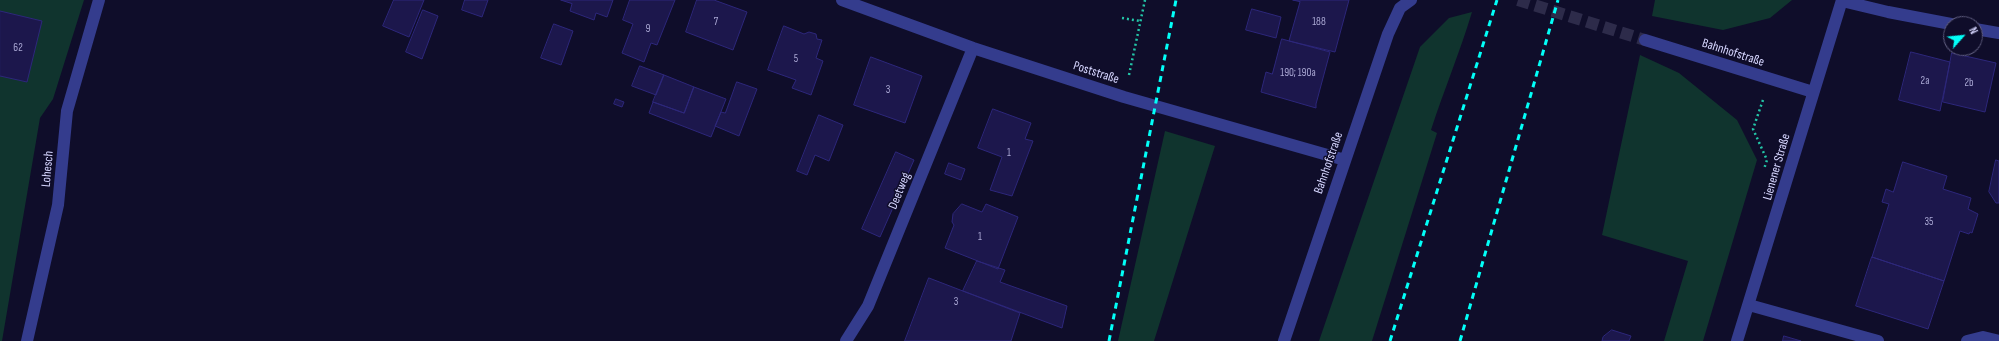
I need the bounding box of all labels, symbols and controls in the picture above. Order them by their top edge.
house number: 7 [714,15,718,29]
house number: 188 [1312,15,1326,29]
north arrow [1943,16,1983,56]
house number: 9 [646,22,650,36]
text: N [1966,25,1980,36]
street label: Bahnhofstraße [1700,36,1766,70]
house number: 62 [13,41,23,55]
house number: 5 [794,52,798,66]
street label: Poststraße [1071,58,1121,88]
house number: 190; 190a [1280,66,1316,80]
house number: 2a [1921,74,1929,88]
house number: 2b [1964,76,1974,90]
house number: 3 [886,83,890,97]
street label: Bahnhofstraße [1311,130,1347,196]
street label: Lienener Straße [1760,132,1794,202]
house number: 1 [1007,146,1011,160]
street label: Lohesch [39,150,57,188]
street label: Deetweg [886,170,914,212]
house number: 35 [1924,215,1934,229]
house number: 1 [978,230,982,244]
house number: 3 [954,295,958,309]

